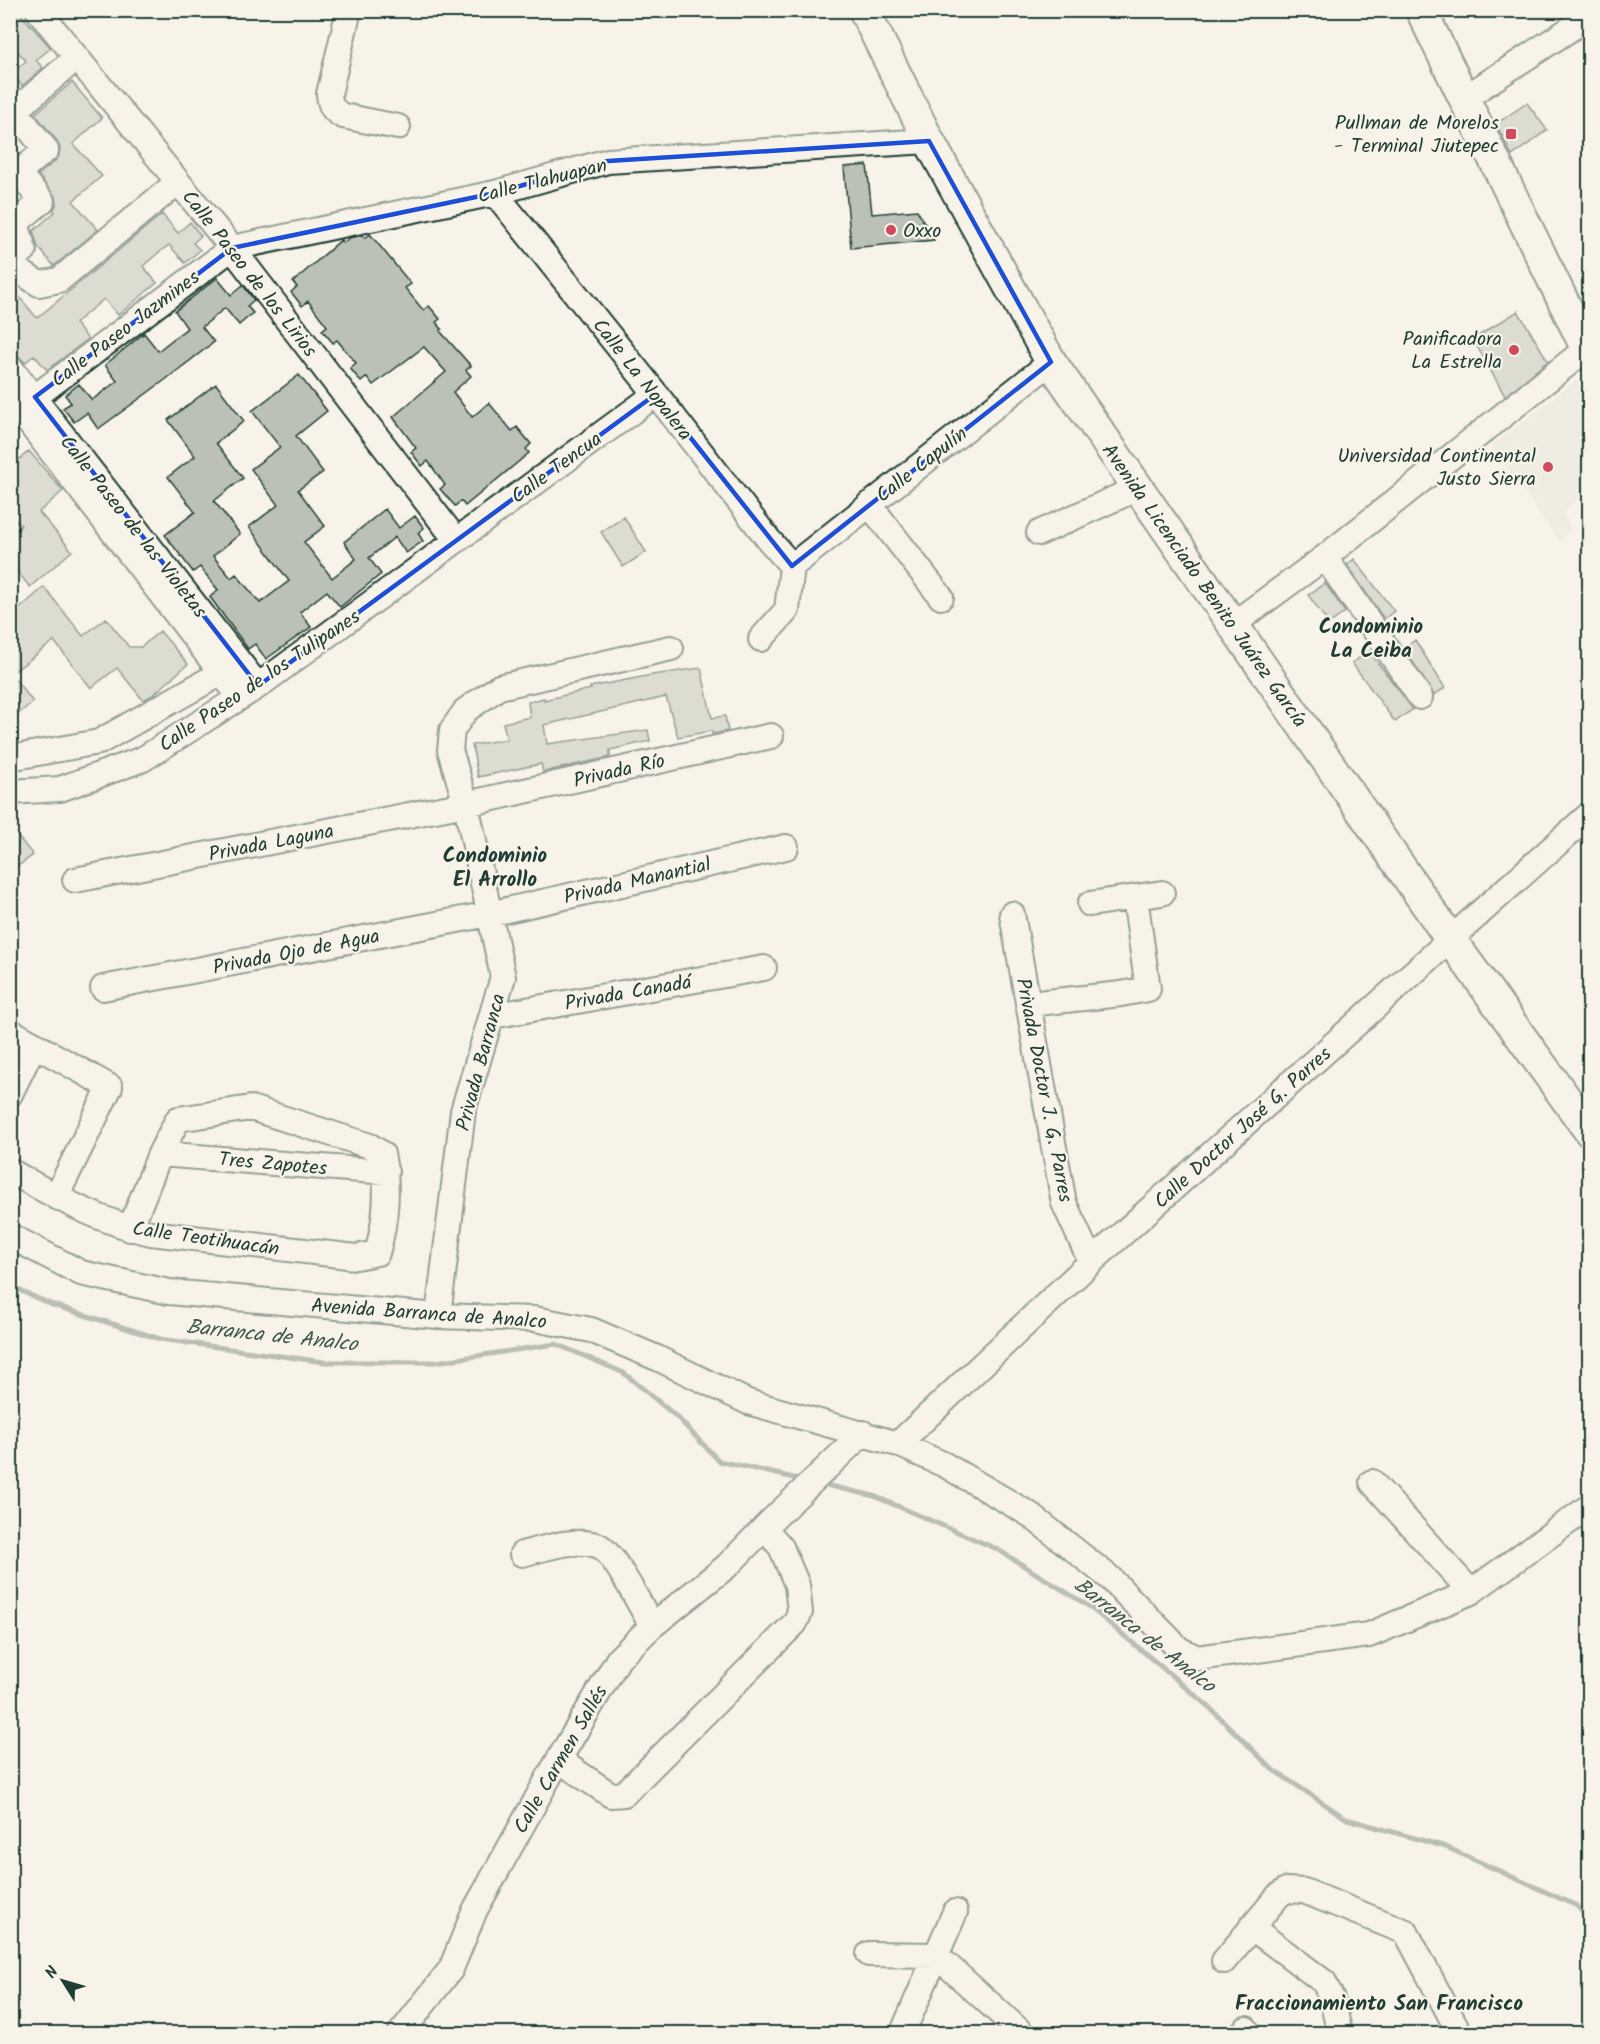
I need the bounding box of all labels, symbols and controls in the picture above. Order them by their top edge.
place label: Pullman de Morelos - Terminal Jiutepec [1334,108,1499,163]
marker: Pullman de Morelos - Terminal Jiutepec [1504,127,1518,141]
street label: Calle Tlahuapan [474,150,611,213]
street label: Calle Paseo de los Lirios [173,184,324,365]
place label: Oxxo [903,216,941,248]
marker: Oxxo [884,223,898,237]
street label: Calle Paseo Jazmines [45,263,208,396]
street label: Calle La Nopalera [583,312,700,448]
place label: Panificadora La Estrella [1402,324,1502,379]
marker: Panificadora La Estrella [1507,343,1521,357]
street label: Calle Capulín [869,419,975,512]
street label: Calle Tencua [505,424,610,513]
street label: Calle Paseo de las Violetas [51,429,215,626]
street label: Avenida Licenciado Benito Juárez García [1093,437,1314,735]
place label: Universidad Continental Justo Sierra [1337,441,1536,496]
marker: Universidad Continental Justo Sierra [1541,460,1555,474]
street label: Calle Paseo de los Tulipanes [153,602,368,761]
district label: Condominio La Ceiba [1319,611,1424,668]
street label: Privada Río [571,746,668,798]
street label: Privada Laguna [206,816,337,872]
district label: Condominio El Arrollo [443,840,548,897]
street label: Privada Manantial [561,849,714,914]
street label: Privada Ojo de Agua [210,921,383,985]
street label: Privada Canadá [562,967,696,1021]
street label: Privada Doctor J. G. Parres [1006,975,1081,1206]
street label: Privada Barranca [448,990,516,1135]
street label: Calle Doctor José G. Parres [1147,1039,1340,1217]
street label: Tres Zapotes [217,1144,329,1186]
street label: Calle Teotihuacán [130,1214,281,1266]
street label: Avenida Barranca de Analco [310,1291,548,1339]
water label: Barranca de Analco [185,1311,361,1362]
water label: Barranca de Analco [1066,1570,1223,1703]
street label: Calle Carmen Sallés [506,1679,618,1840]
north arrow [33,1951,93,2011]
text: N [39,1961,65,1984]
district label: Fraccionamiento San Francisco [1235,1988,1523,2021]

